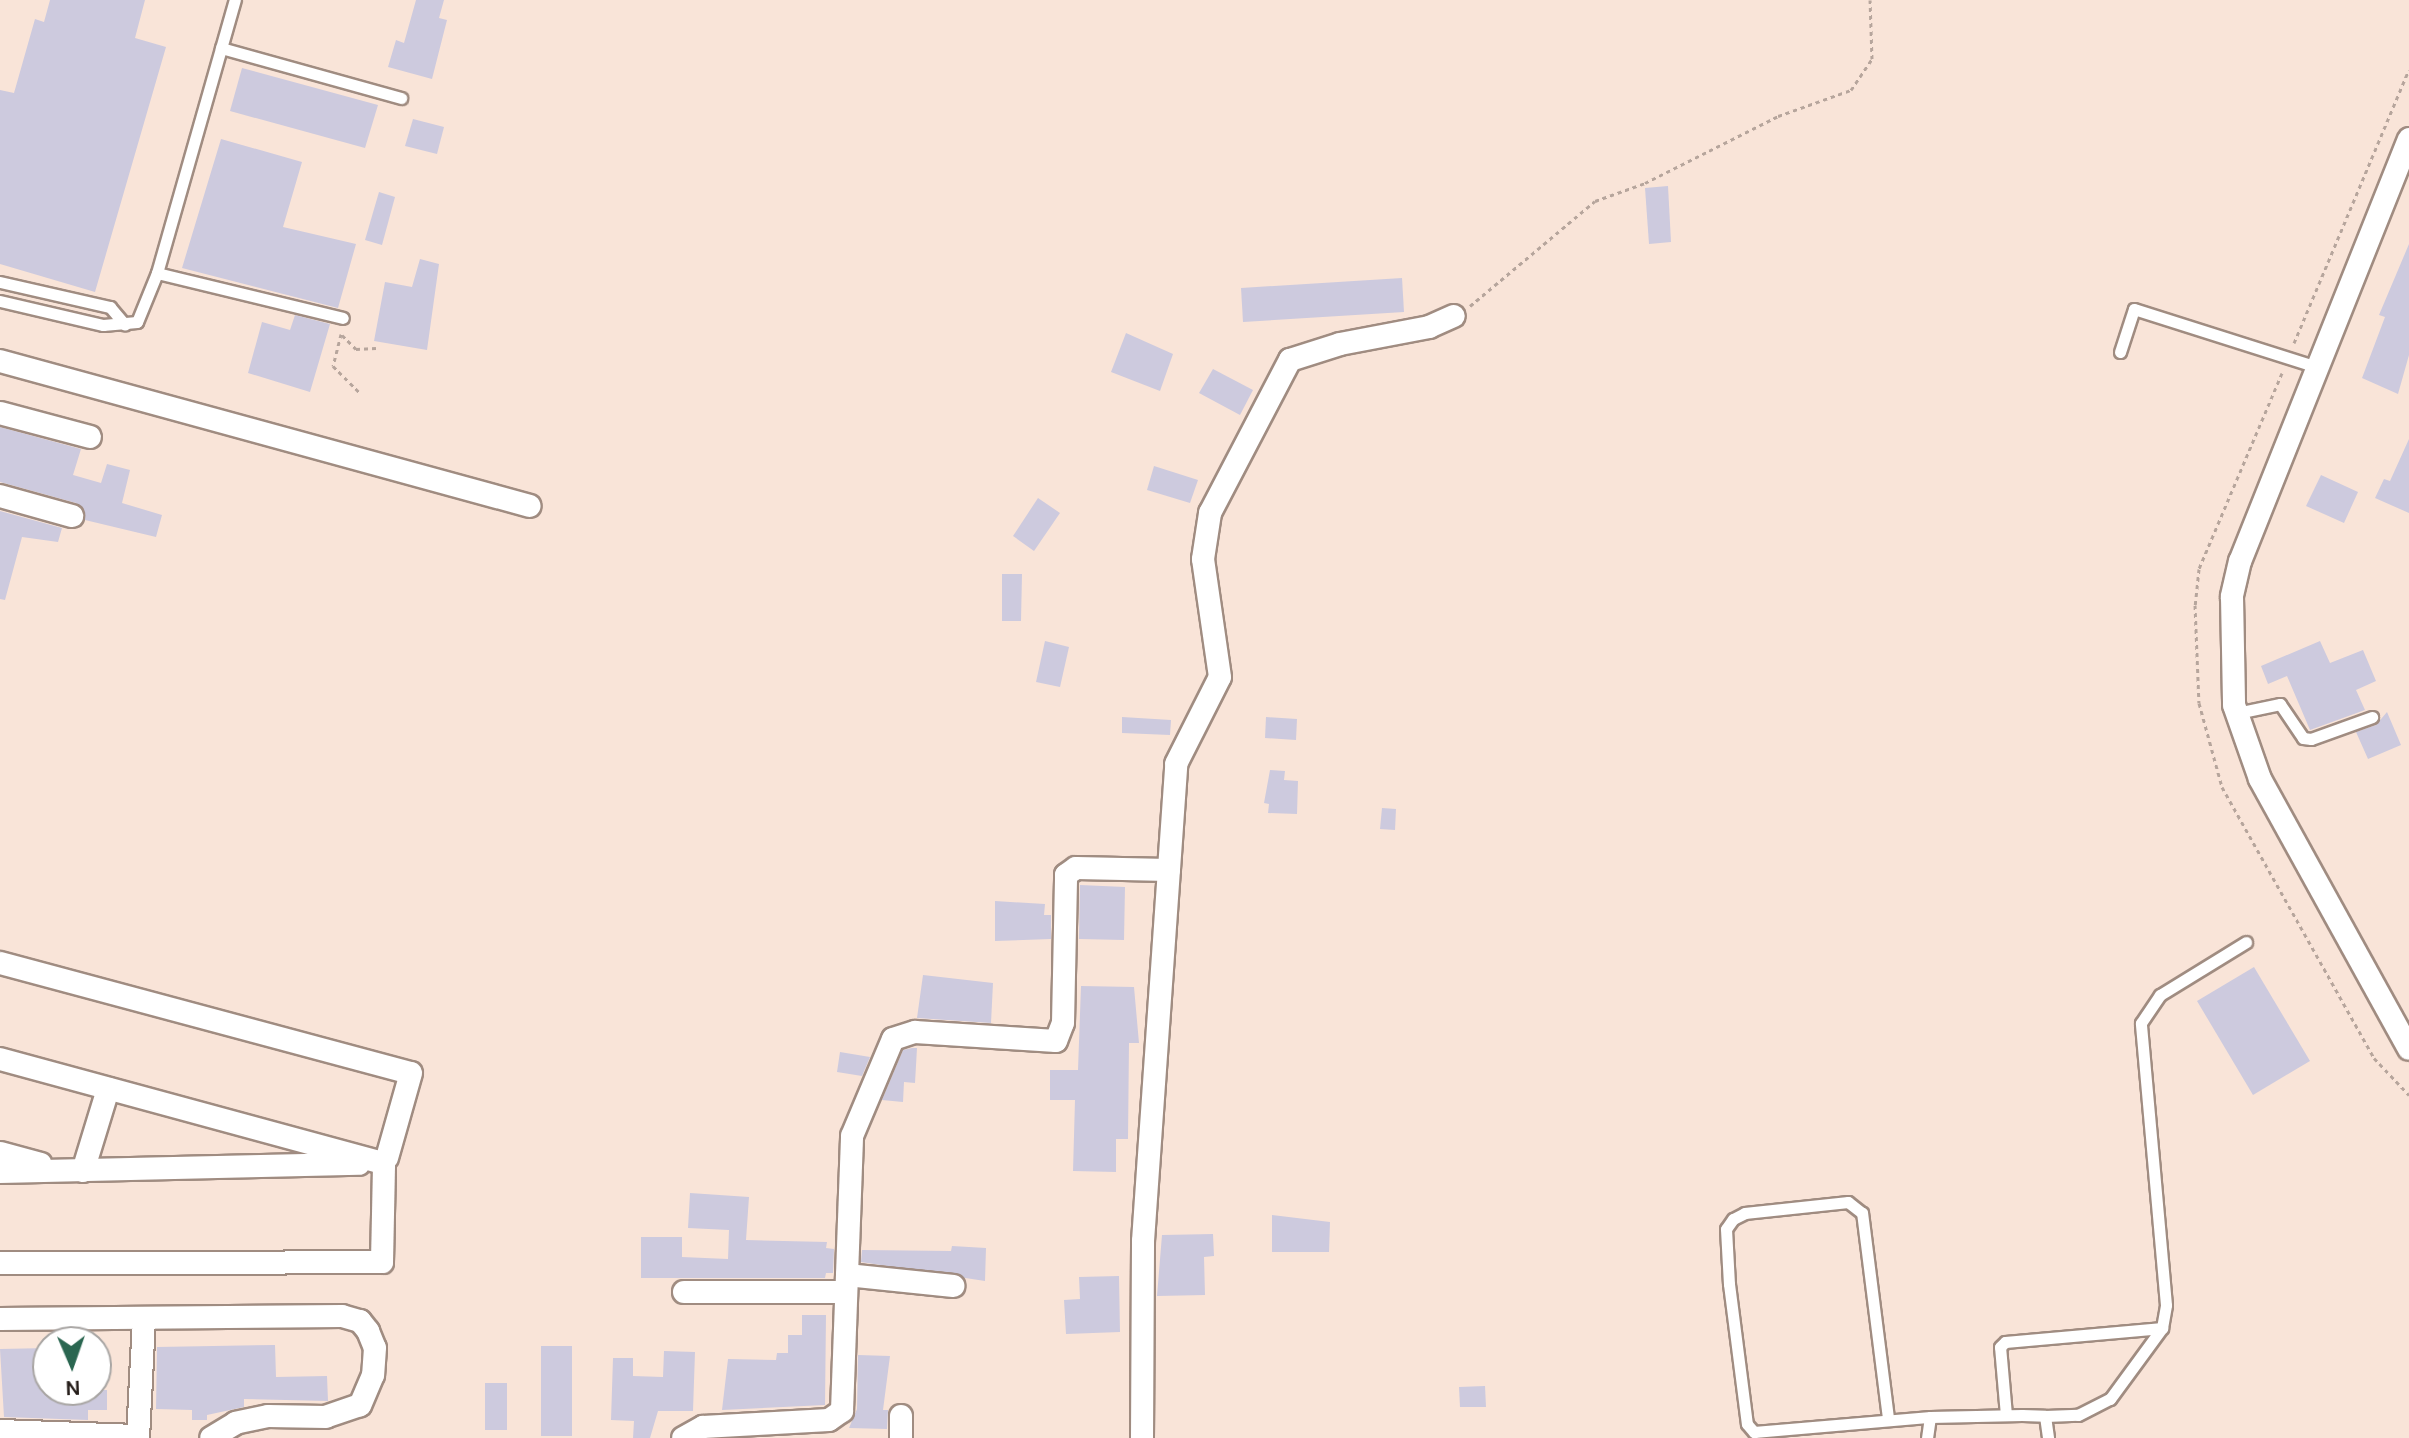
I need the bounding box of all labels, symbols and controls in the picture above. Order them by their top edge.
north arrow [32,1326,112,1406]
text: N [64,1375,81,1401]

